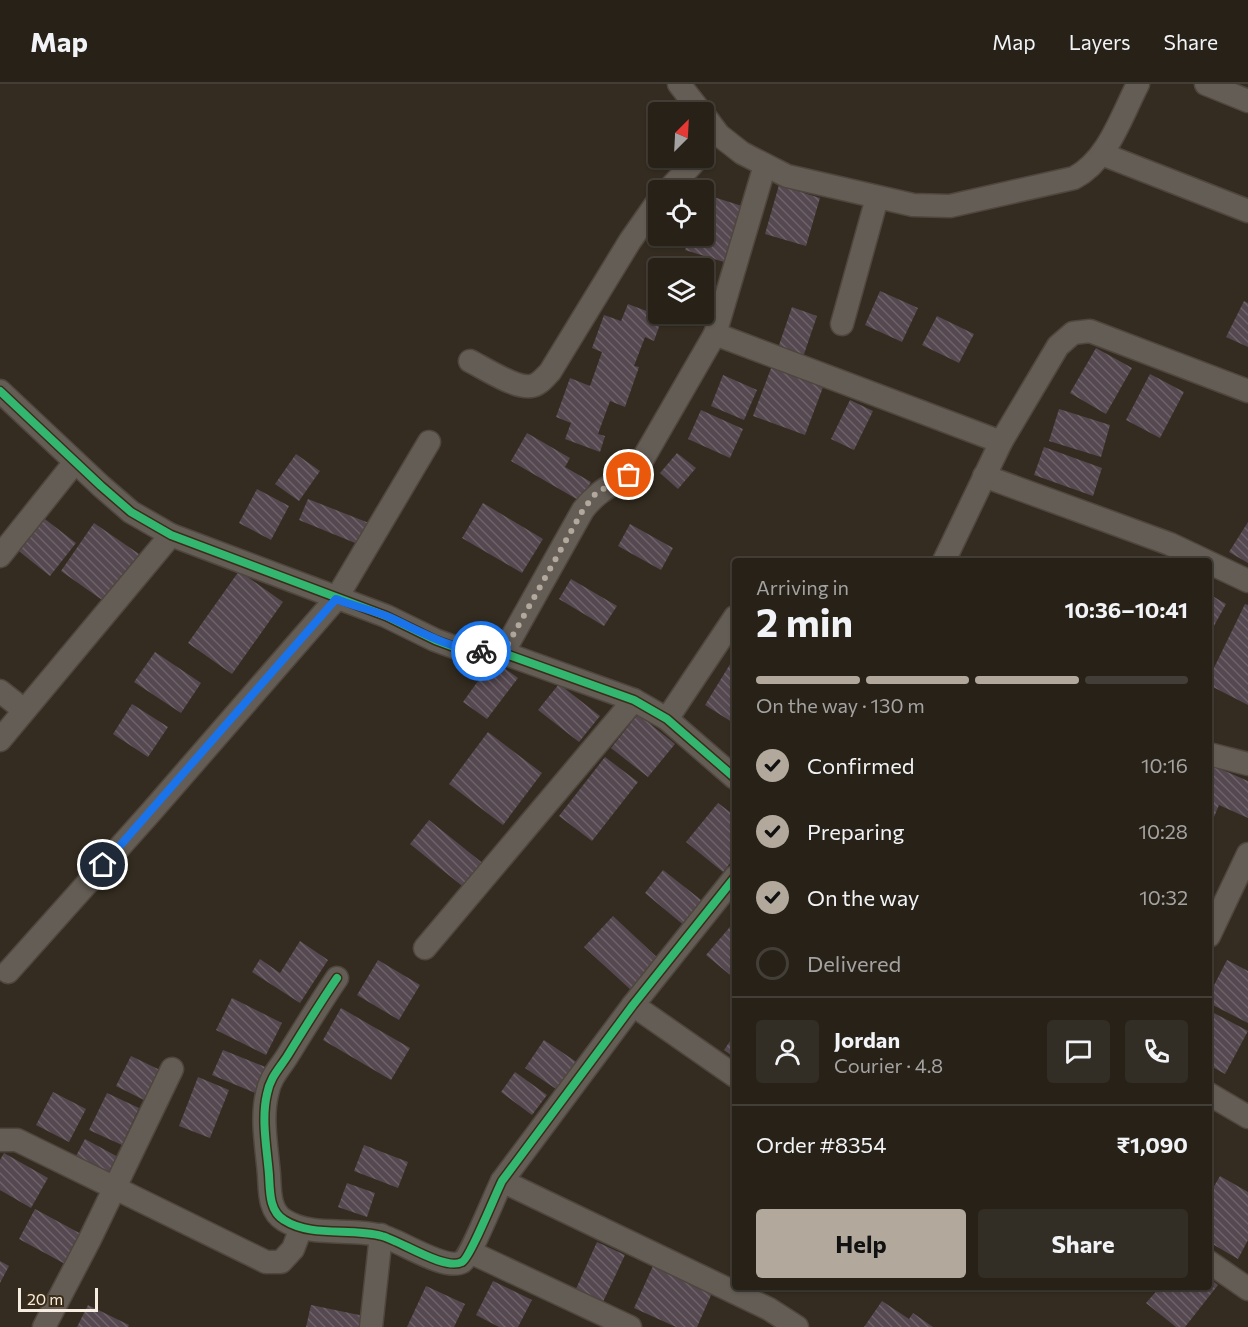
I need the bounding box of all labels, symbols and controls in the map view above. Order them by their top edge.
text: Map [30,24,88,58]
text: Map [992,29,1036,54]
text: Layers [1069,29,1131,54]
text: Share [1164,29,1218,54]
north arrow [648,102,714,168]
map controls [648,102,714,324]
button: locate [648,180,714,246]
button: layers [648,258,714,324]
pin [603,449,654,500]
icon: bag [612,458,645,491]
text: Arriving in [756,575,849,599]
text: 10:36–10:41 [1065,596,1188,623]
text: 2 min [756,597,853,645]
courier [451,621,511,681]
icon: bike [465,635,498,668]
text: On the way · 130 m [756,693,925,717]
icon: check [756,749,789,782]
text: Confirmed [807,752,914,779]
text: 10:16 [1141,753,1188,777]
icon: check [756,815,789,848]
text: Preparing [807,818,904,845]
text: 10:28 [1139,819,1188,843]
pin [77,839,128,890]
icon: home [86,848,119,881]
icon: check [756,881,789,914]
text: On the way [807,884,919,911]
text: 10:32 [1139,885,1188,909]
text: Delivered [807,950,901,977]
button: person [756,1020,819,1083]
button: chat [1047,1020,1110,1083]
button: phone [1125,1020,1188,1083]
text: Jordan [834,1026,900,1053]
text: Courier · 4.8 [834,1053,943,1077]
text: Order #8354 [756,1131,886,1158]
text: ₹1,090 [1116,1131,1188,1158]
button: Help [756,1209,966,1278]
button: Share [978,1209,1188,1278]
scale bar [18,1285,98,1312]
text: 20 m [27,1289,63,1308]

